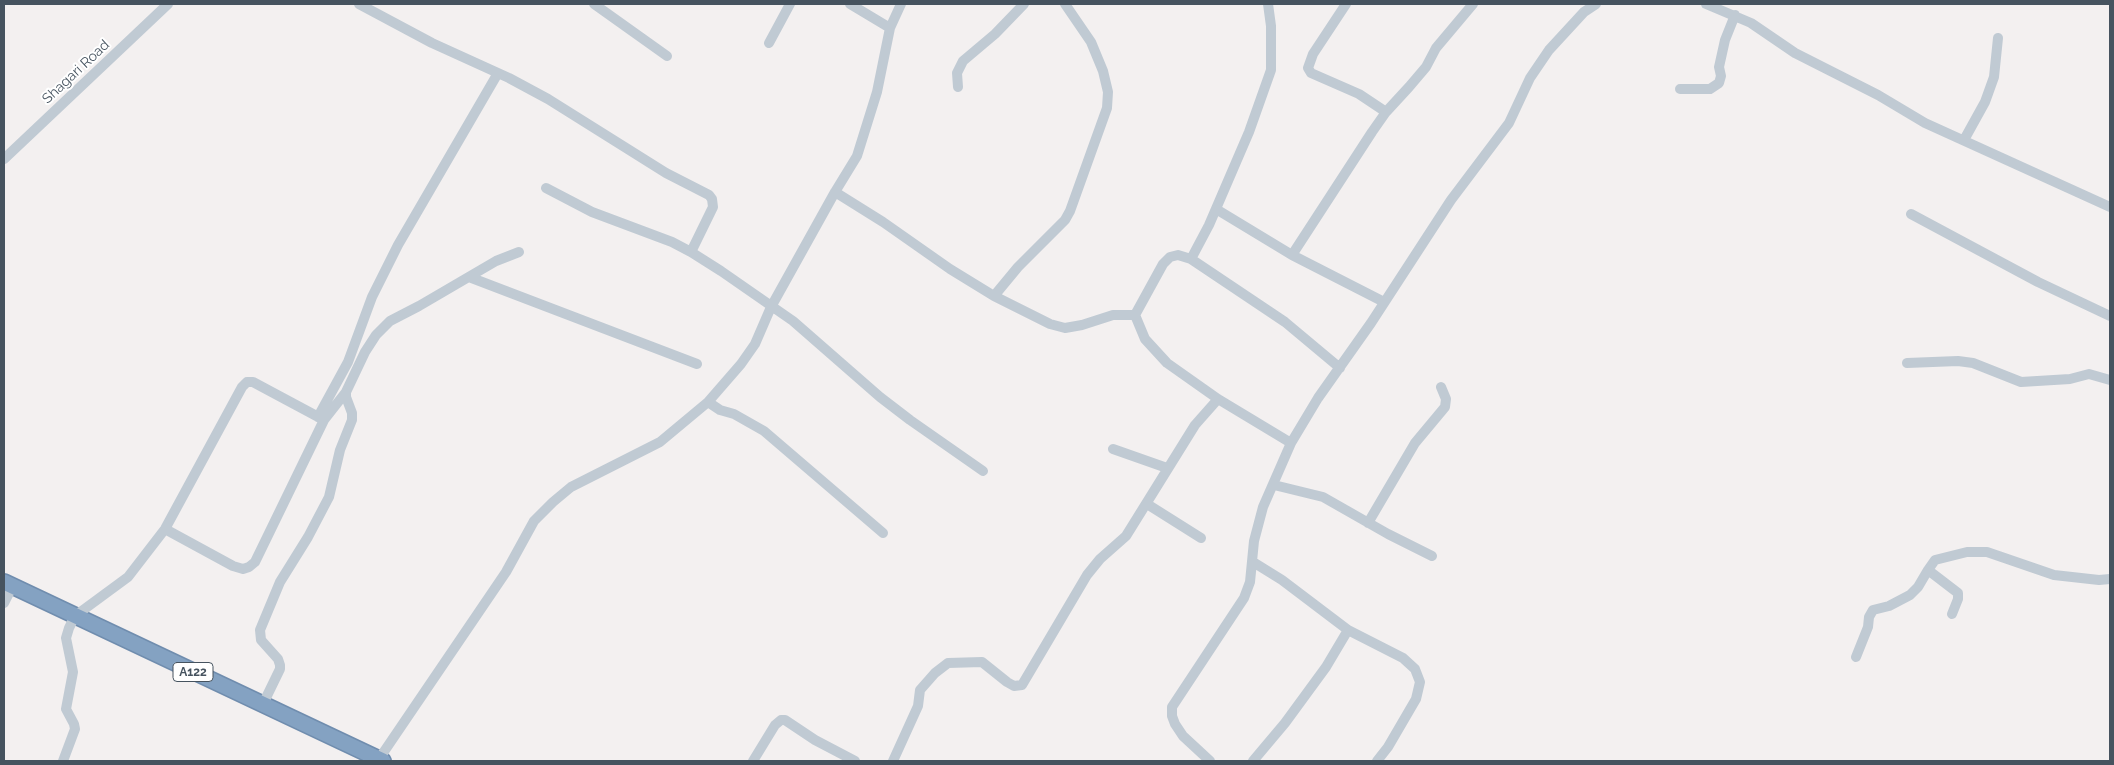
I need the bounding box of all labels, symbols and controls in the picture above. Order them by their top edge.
street label: Shagari Road [39,37,113,107]
road number: A122 [173,662,213,682]

